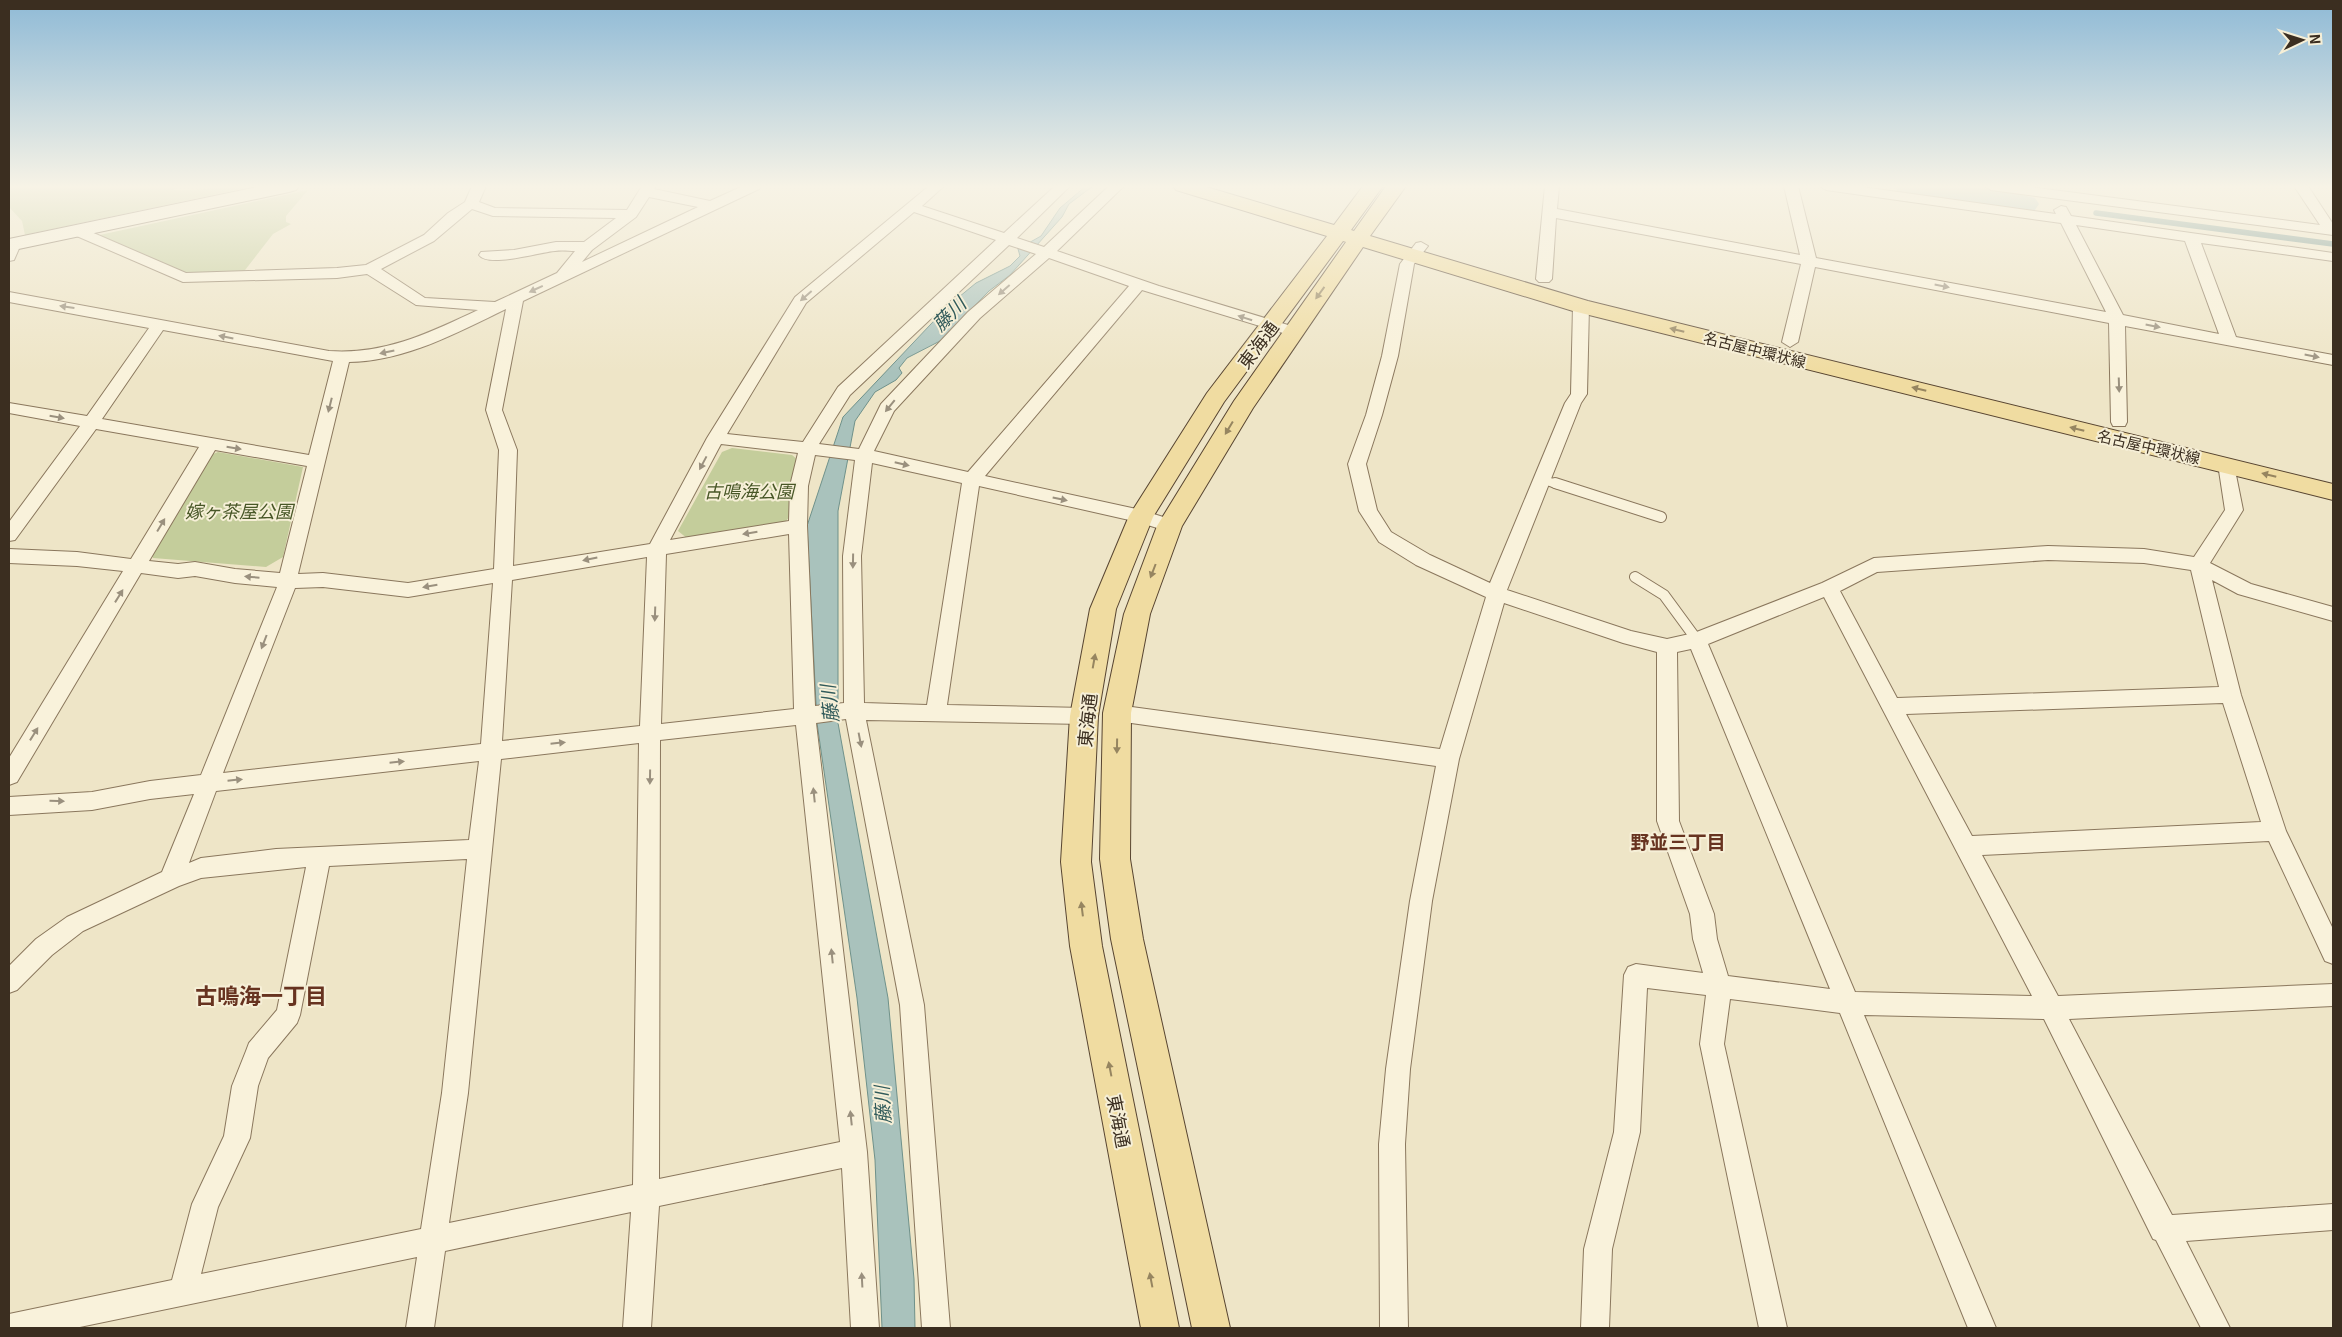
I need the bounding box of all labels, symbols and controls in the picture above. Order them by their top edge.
north arrow [2277,15,2327,65]
text: N [2306,33,2326,45]
one-way arrow [1934,283,1950,291]
one-way arrow [998,284,1010,296]
one-way arrow [529,286,543,294]
one-way arrow [1315,286,1325,300]
water label: 藤川 [925,289,972,336]
one-way arrow [799,290,812,301]
one-way arrow [58,303,74,311]
one-way arrow [1238,314,1253,321]
street label: 東海通 [1230,315,1284,373]
one-way arrow [2145,322,2161,330]
one-way arrow [1669,325,1684,333]
street label: 名古屋中環状線 [1702,326,1808,372]
one-way arrow [218,332,234,340]
one-way arrow [379,348,394,356]
one-way arrow [2305,353,2321,361]
one-way arrow [2116,377,2124,393]
one-way arrow [1912,385,1927,393]
one-way arrow [326,397,334,412]
one-way arrow [885,399,896,412]
one-way arrow [49,413,65,421]
one-way arrow [1225,421,1234,434]
one-way arrow [2070,424,2085,432]
street label: 名古屋中環状線 [2095,424,2203,468]
one-way arrow [226,444,242,452]
one-way arrow [698,457,707,470]
one-way arrow [894,460,909,468]
one-way arrow [2262,471,2277,479]
park label: 古鳴海公園 [704,477,797,503]
one-way arrow [1053,495,1068,503]
park label: 嫁ヶ茶屋公園 [185,497,296,523]
one-way arrow [157,519,166,532]
one-way arrow [742,530,758,538]
one-way arrow [849,553,857,569]
one-way arrow [581,556,597,564]
one-way arrow [1149,563,1156,578]
one-way arrow [243,573,259,581]
one-way arrow [421,583,437,591]
one-way arrow [115,589,124,602]
one-way arrow [650,607,658,623]
one-way arrow [260,635,268,650]
one-way arrow [1090,652,1098,668]
water label: 藤川 [812,682,843,724]
street label: 東海通 [1070,692,1102,748]
one-way arrow [30,728,39,741]
one-way arrow [856,733,864,749]
one-way arrow [1112,738,1120,754]
one-way arrow [551,739,567,747]
one-way arrow [389,758,405,766]
one-way arrow [645,769,653,785]
one-way arrow [228,776,244,784]
one-way arrow [810,786,818,802]
one-way arrow [49,797,65,805]
district label: 野並三丁目 [1630,827,1726,854]
one-way arrow [1078,901,1086,917]
one-way arrow [828,948,836,964]
district label: 古鳴海一丁目 [195,978,327,1010]
one-way arrow [1105,1061,1113,1077]
water label: 藤川 [866,1083,895,1125]
street label: 東海通 [1102,1092,1138,1150]
one-way arrow [847,1109,855,1125]
one-way arrow [857,1271,865,1287]
one-way arrow [1146,1272,1154,1288]

